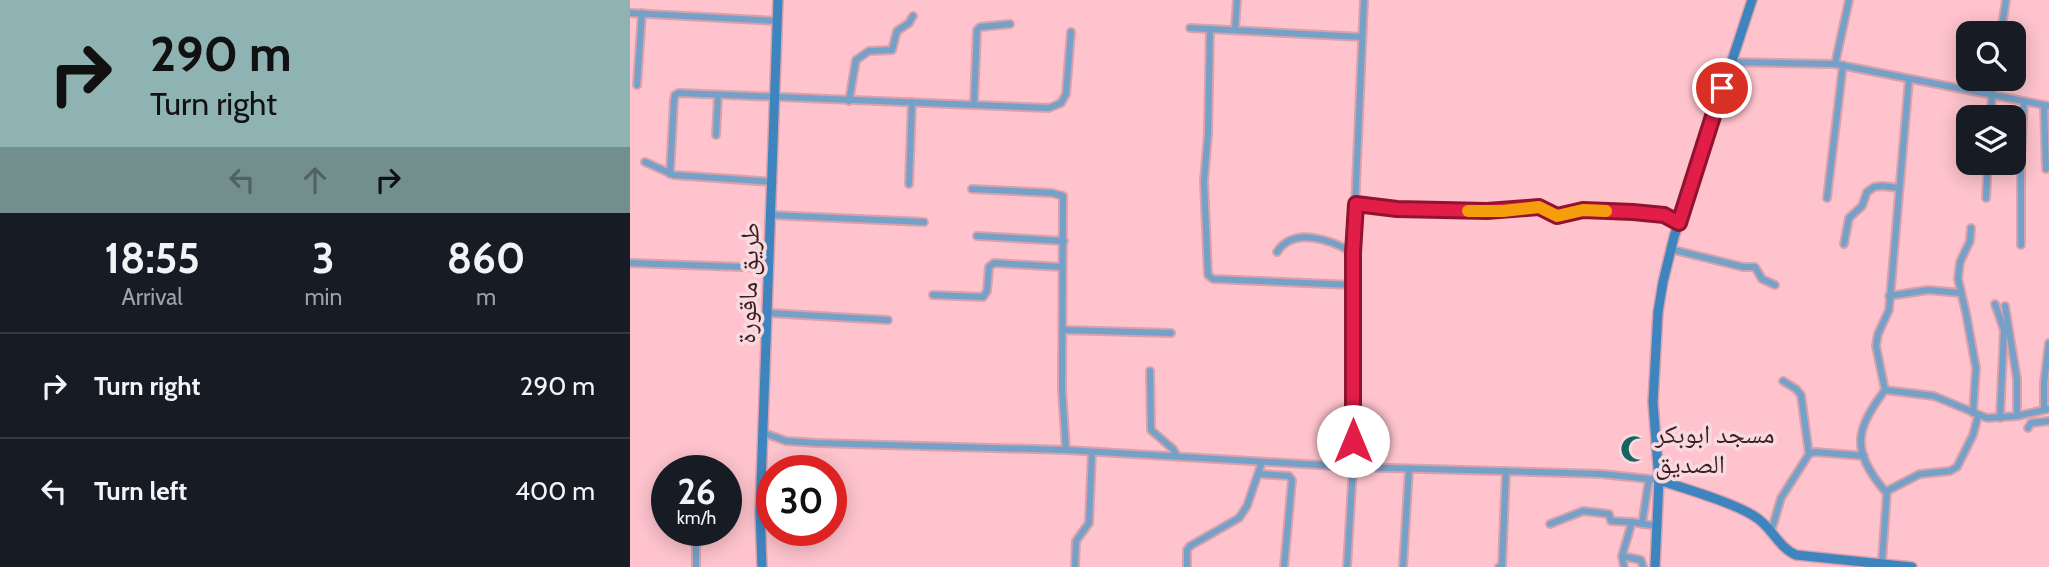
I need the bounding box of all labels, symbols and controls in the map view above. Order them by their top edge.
map controls [1956,21,2026,175]
button: search [1956,21,2026,91]
text: 290 m [150,24,292,83]
icon: right [35,28,126,119]
pin [1692,58,1752,118]
icon: arrive [1703,69,1741,107]
text: Turn right [150,84,277,123]
button: layers [1956,105,2026,175]
icon: left [223,161,261,199]
icon: ahead [296,161,334,199]
icon: right [369,161,407,199]
street label: طريق ماقورة [730,222,766,344]
text: 18:55 [105,232,200,284]
text: 3 [312,232,335,284]
text: 860 [447,232,525,284]
text: Arrival [122,283,183,311]
text: min [304,283,342,311]
text: m [476,283,496,311]
icon: right [35,367,73,405]
text: Turn right [94,370,200,402]
text: 290 m [520,370,595,402]
position arrow [1316,404,1390,478]
place label: مسجد ابوبكر الصديق [1654,418,1775,480]
mosque icon: مسجد ابوبكر الصديق [1619,434,1649,464]
speed limit sign: 30 [756,455,847,546]
text: 26 [677,470,716,513]
icon: left [35,472,73,510]
text: Turn left [94,475,187,507]
text: 400 m [515,475,595,507]
text: km/h [677,507,716,529]

